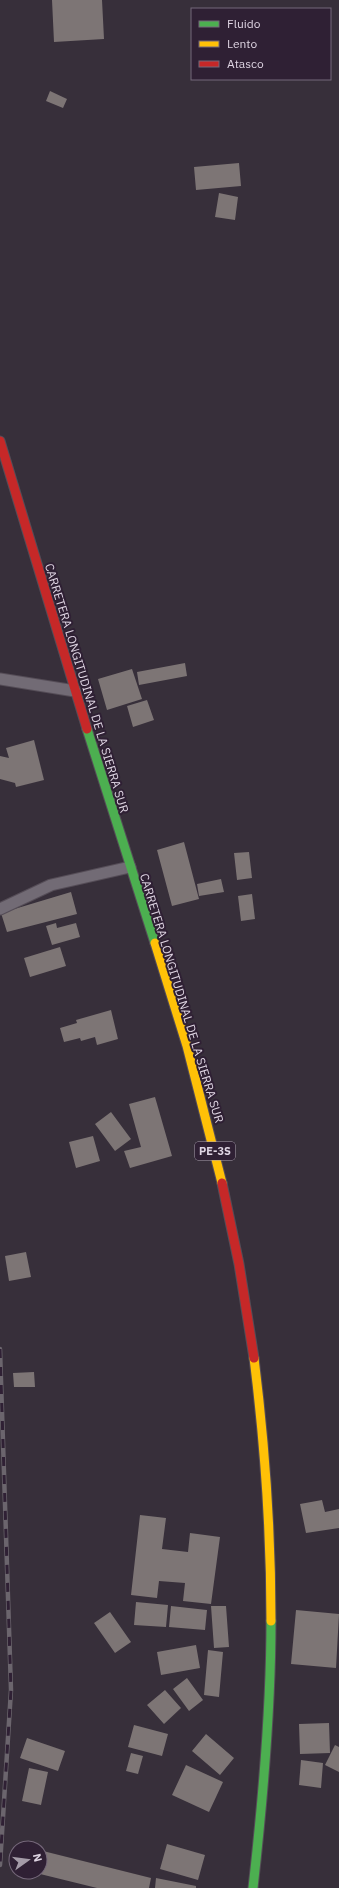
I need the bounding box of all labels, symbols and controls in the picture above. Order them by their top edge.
legend [191,8,331,80]
text: Fluido [227,16,261,31]
text: Lento [227,36,257,51]
text: Atasco [227,56,264,71]
street label: CARRETERA LONGITUDINAL DE LA SIERRA SUR [42,561,132,815]
street label: CARRETERA LONGITUDINAL DE LA SIERRA SUR [137,871,227,1125]
road number: PE-3S [195,1142,235,1160]
north arrow [8,1840,48,1880]
text: N [30,1852,45,1863]

